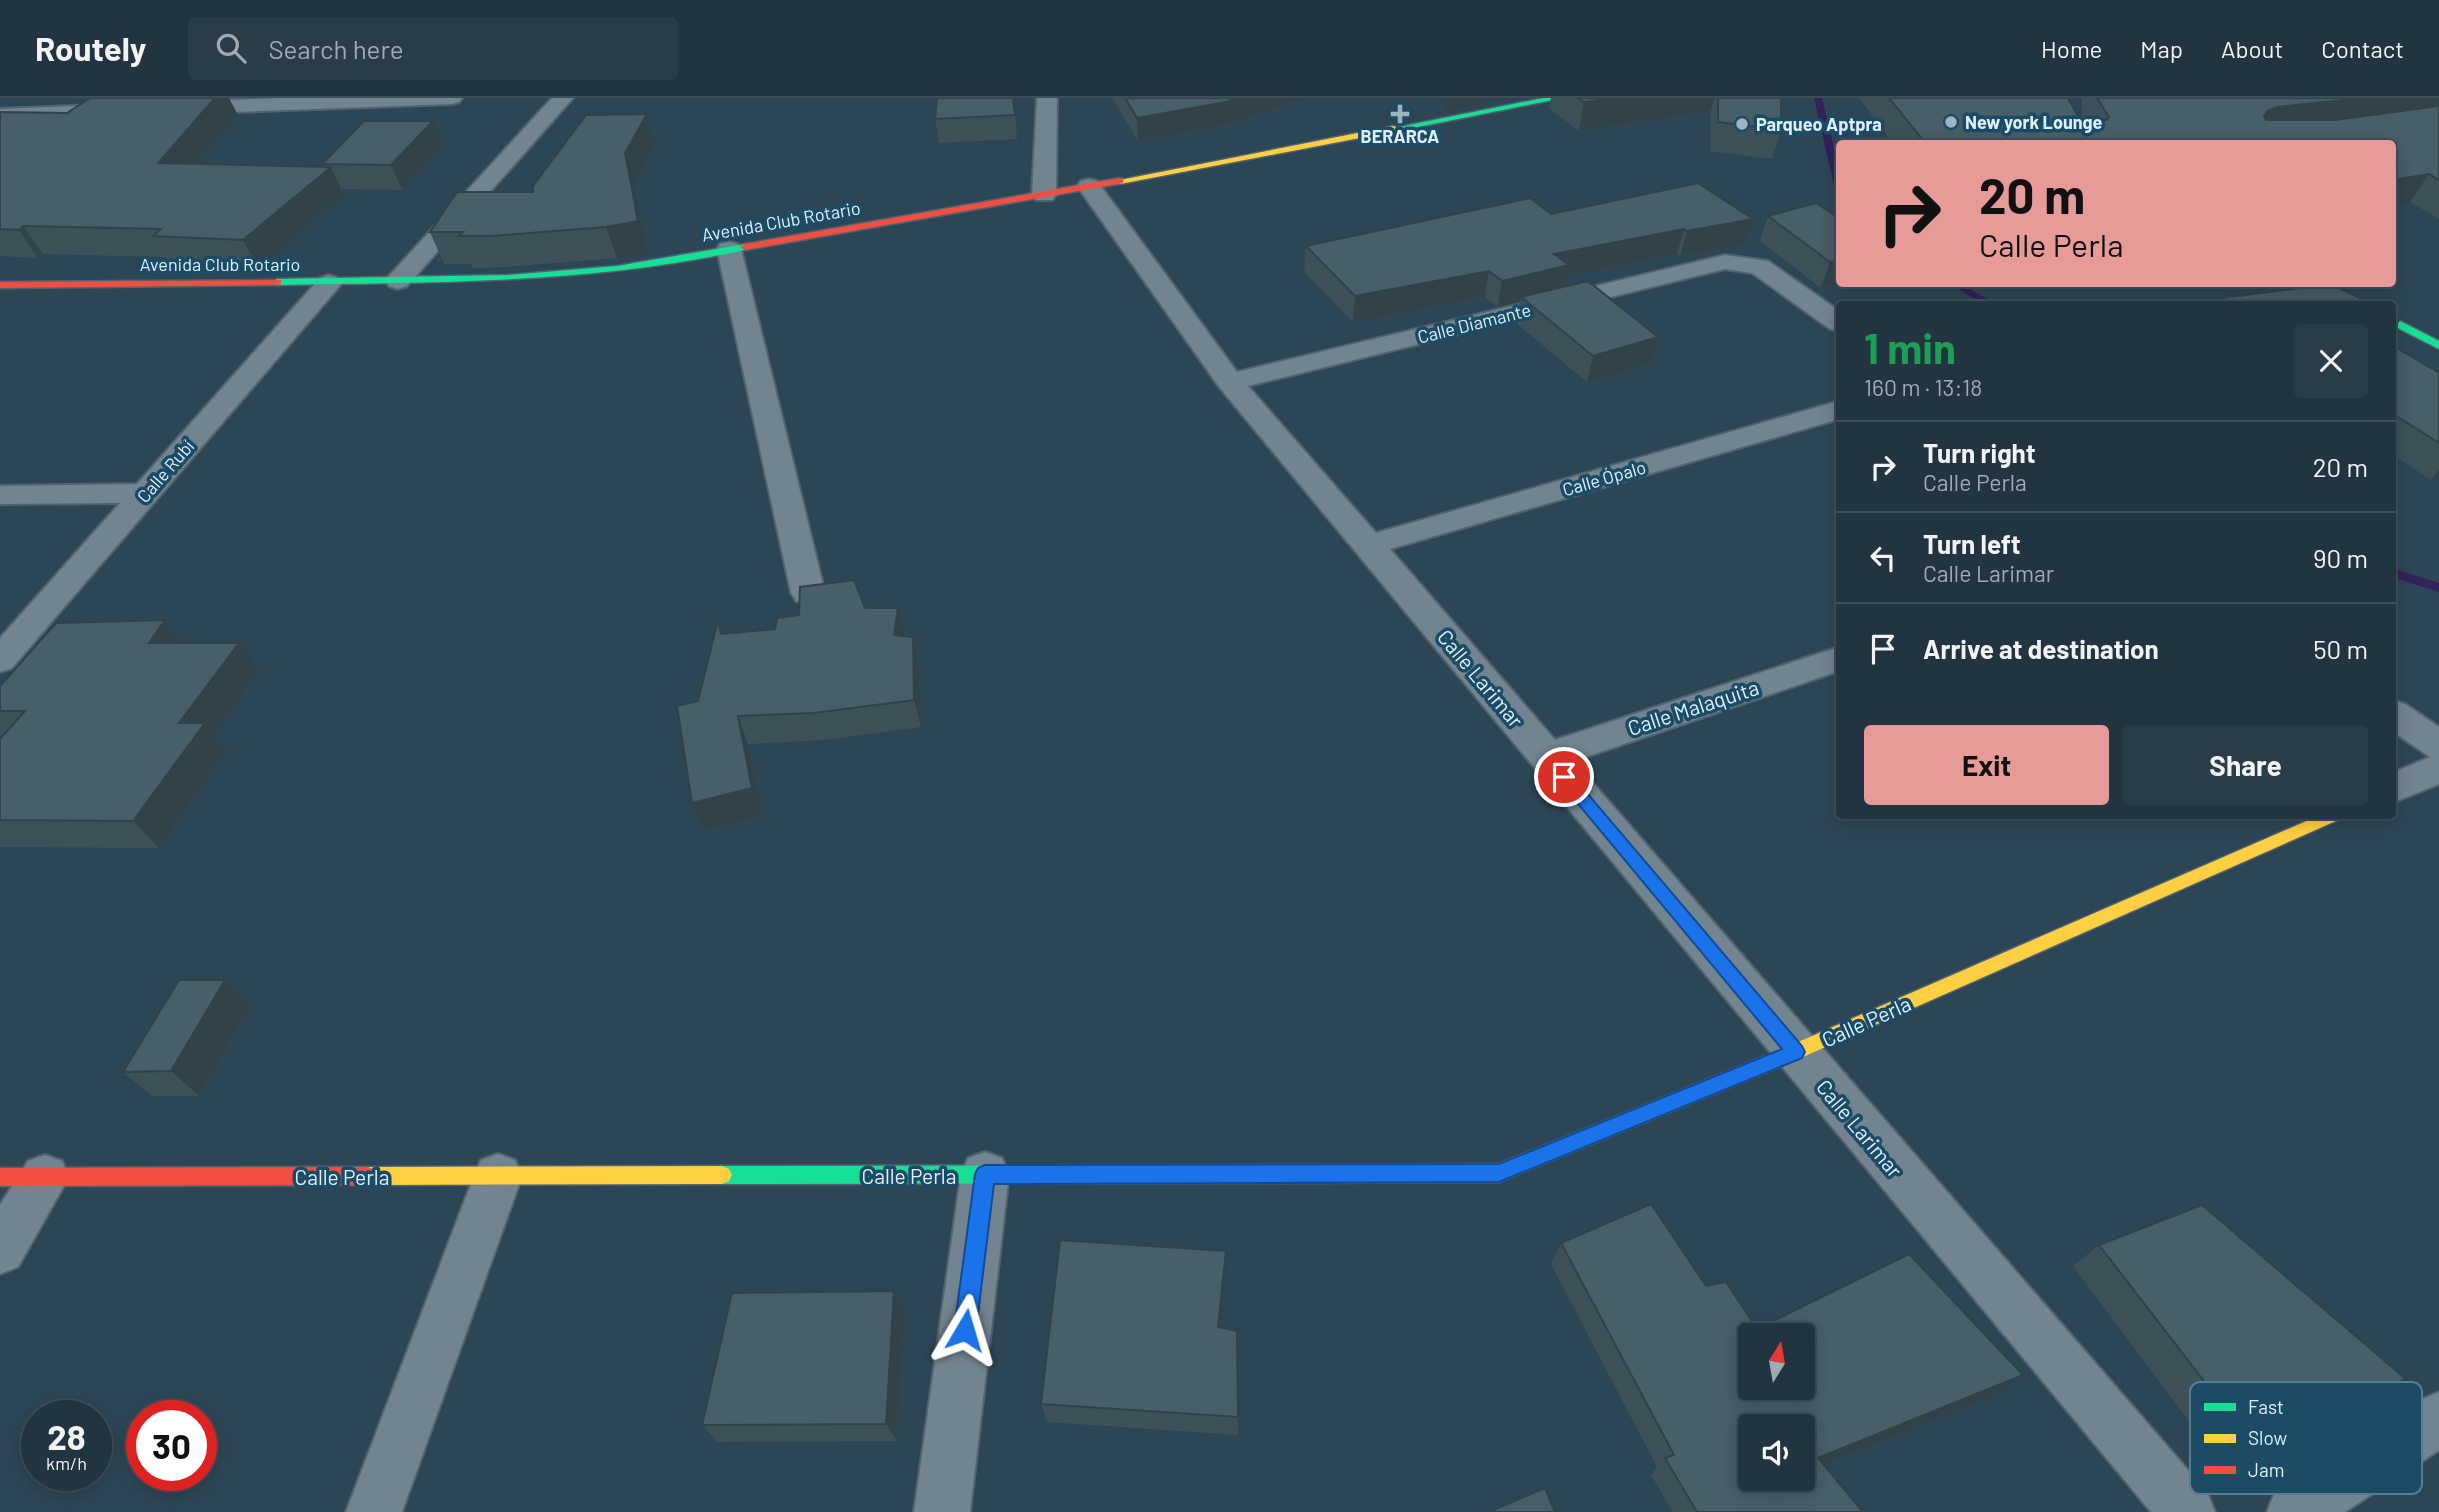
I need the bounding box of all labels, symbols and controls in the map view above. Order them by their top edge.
search box [188,17,678,80]
text: Routely [35,28,146,68]
icon: search [212,29,250,67]
text: Search here [268,33,404,64]
text: Home [2041,34,2102,63]
text: Map [2140,34,2183,63]
text: About [2221,34,2283,63]
text: Contact [2321,34,2404,63]
marker: BERARCA [1392,106,1408,122]
place label: New york Lounge [1965,111,2103,133]
place label: Parqueo Aptpra [1756,113,1882,135]
marker: New york Lounge [1943,114,1959,130]
marker: Parqueo Aptpra [1734,116,1750,132]
place label: BERARCA [1361,125,1439,147]
text: 20 m [1979,165,2085,224]
icon: right [1864,168,1955,259]
street label: Avenida Club Rotario [700,196,862,246]
text: Calle Perla [1979,225,2124,263]
street label: Avenida Club Rotario [140,253,300,275]
street label: Calle Diamante [1415,298,1533,348]
text: 1 min [1864,322,1956,372]
button: close [2294,324,2368,398]
text: 160 m · 13:18 [1864,373,1982,401]
street label: Calle Rubí [132,435,198,507]
text: Turn right [1923,437,2036,468]
icon: right [1864,448,1902,486]
text: 20 m [2313,451,2368,482]
street label: Calle Ópalo [1560,456,1648,500]
text: Calle Perla [1923,468,2027,496]
text: Turn left [1923,528,2021,559]
icon: left [1864,539,1902,577]
text: 90 m [2313,542,2368,573]
text: Calle Larimar [1923,559,2054,587]
street label: Calle Larimar [1433,624,1529,732]
icon: arrive [1864,630,1902,668]
text: Arrive at destination [1923,633,2159,664]
text: 50 m [2313,633,2368,664]
street label: Calle Malaquita [1624,674,1762,740]
button: Exit [1864,725,2109,805]
button: Share [2123,725,2368,805]
pin [1534,747,1594,807]
icon: arrive [1545,758,1583,796]
street label: Calle Perla [1818,990,1914,1052]
street label: Calle Larimar [1812,1074,1908,1182]
street label: Calle Perla [862,1163,956,1188]
street label: Calle Perla [295,1164,389,1189]
position arrow [928,1293,1002,1367]
north arrow [1738,1323,1815,1400]
map controls [1738,1323,1815,1491]
legend [2190,1382,2422,1494]
text: Fast [2248,1395,2284,1418]
speed limit sign: 30 [126,1400,217,1491]
button: sound [1738,1414,1815,1491]
text: 28 [47,1415,86,1457]
text: Slow [2248,1426,2287,1449]
text: km/h [46,1452,87,1474]
text: Jam [2248,1458,2284,1481]

